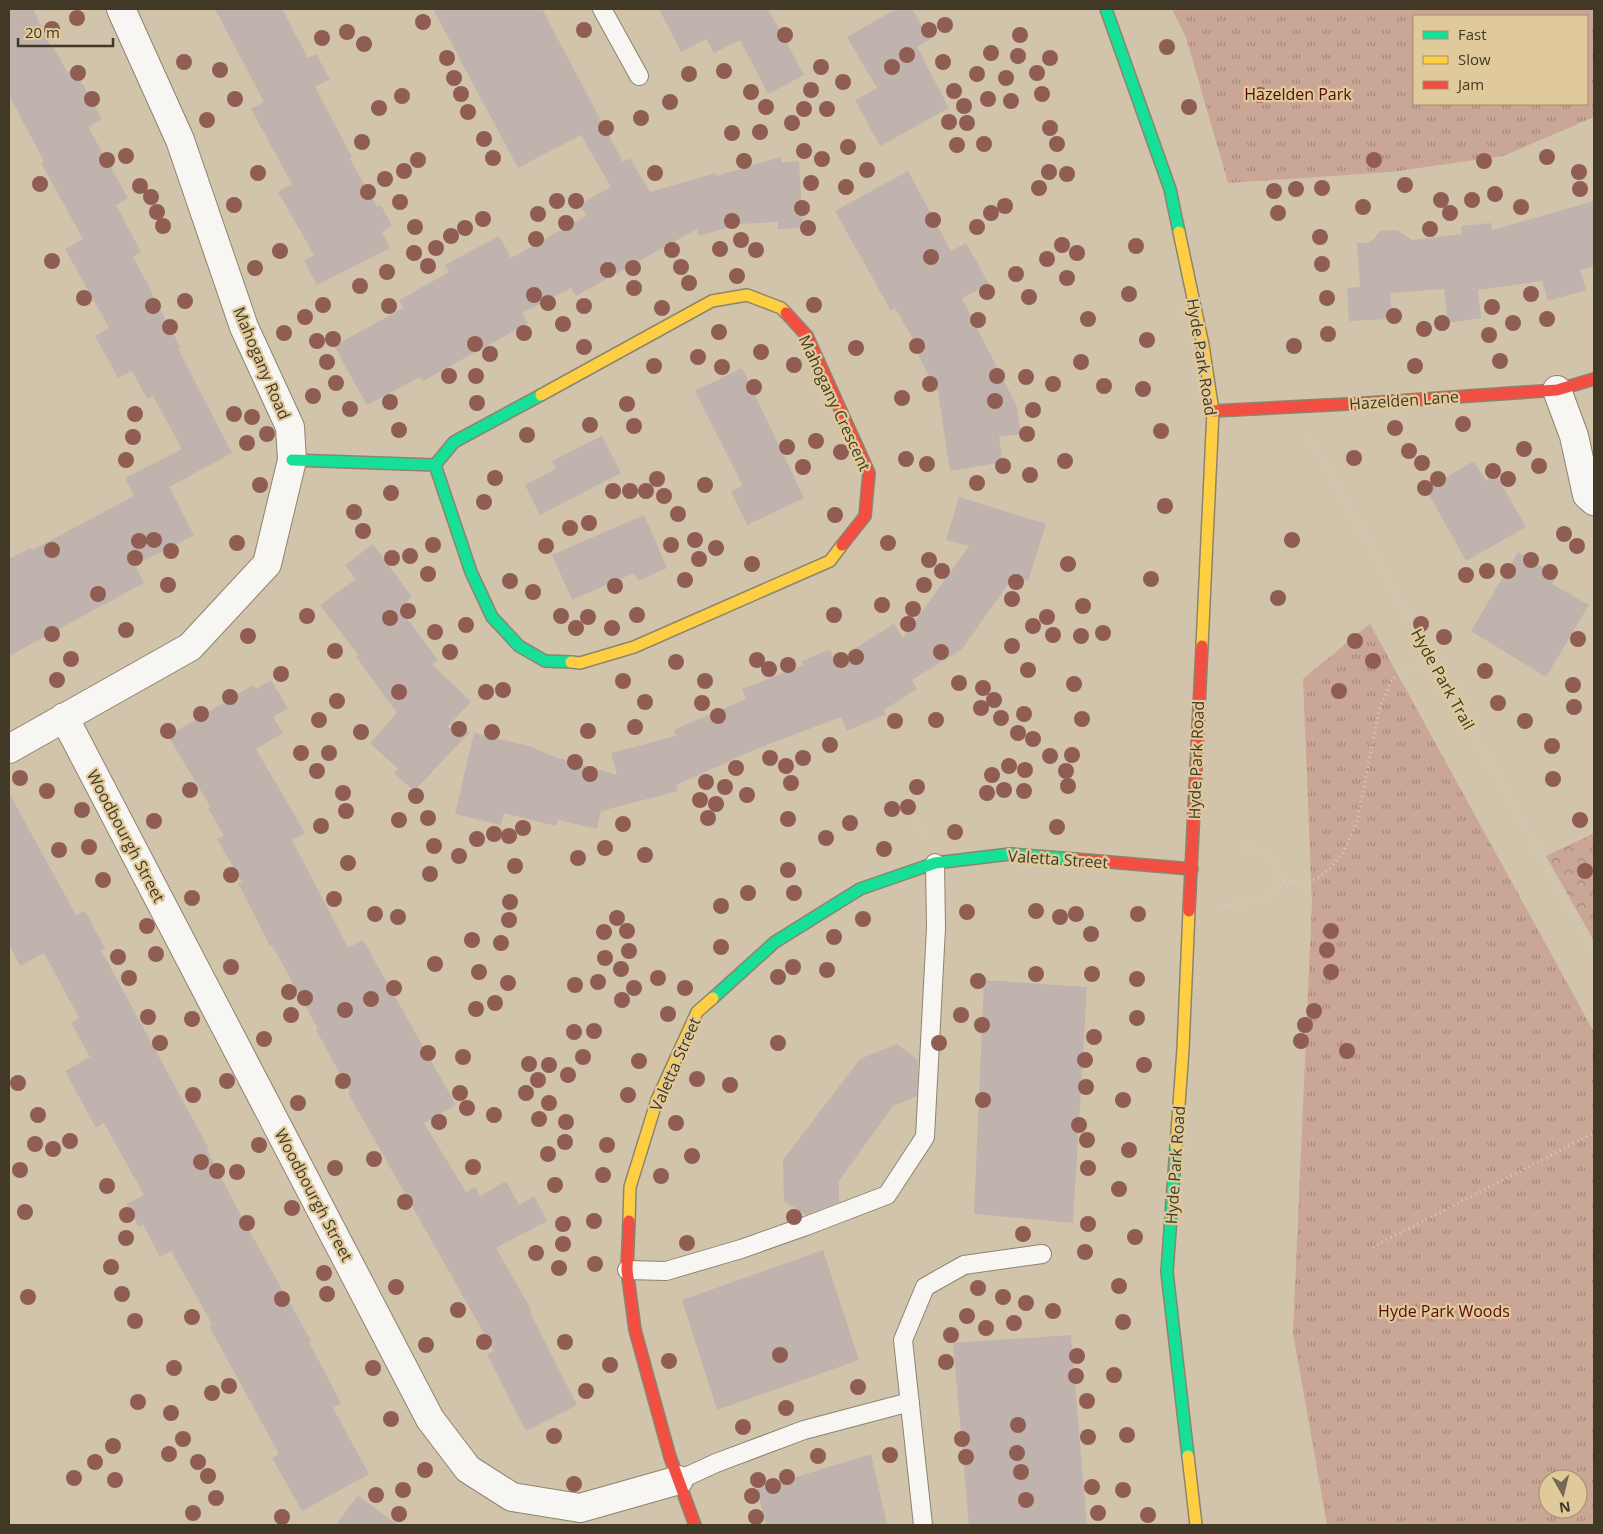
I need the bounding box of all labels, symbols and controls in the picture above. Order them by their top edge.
scale bar [18,15,112,47]
legend [1413,15,1588,105]
text: 20 m [25,22,60,42]
text: Fast [1458,24,1487,44]
text: Slow [1458,49,1491,69]
text: Jam [1456,74,1484,94]
park label: Hazelden Park [1244,83,1352,105]
street label: Hyde Park Road [1182,297,1222,417]
street label: Mahogany Road [228,303,296,423]
street label: Mahogany Crescent [794,331,876,475]
street label: Hazelden Lane [1348,385,1460,415]
street label: Hyde Park Trail [1406,624,1480,734]
street label: Hyde Park Road [1183,700,1209,820]
street label: Woodbourgh Street [82,766,170,906]
street label: Valetta Street [1007,845,1109,874]
street label: Valetta Street [644,1013,706,1114]
street label: Hyde Park Road [1160,1105,1190,1225]
street label: Woodbourgh Street [270,1125,358,1265]
park label: Hyde Park Woods [1378,1300,1510,1322]
north arrow [1538,1469,1588,1519]
text: N [1558,1497,1572,1518]

